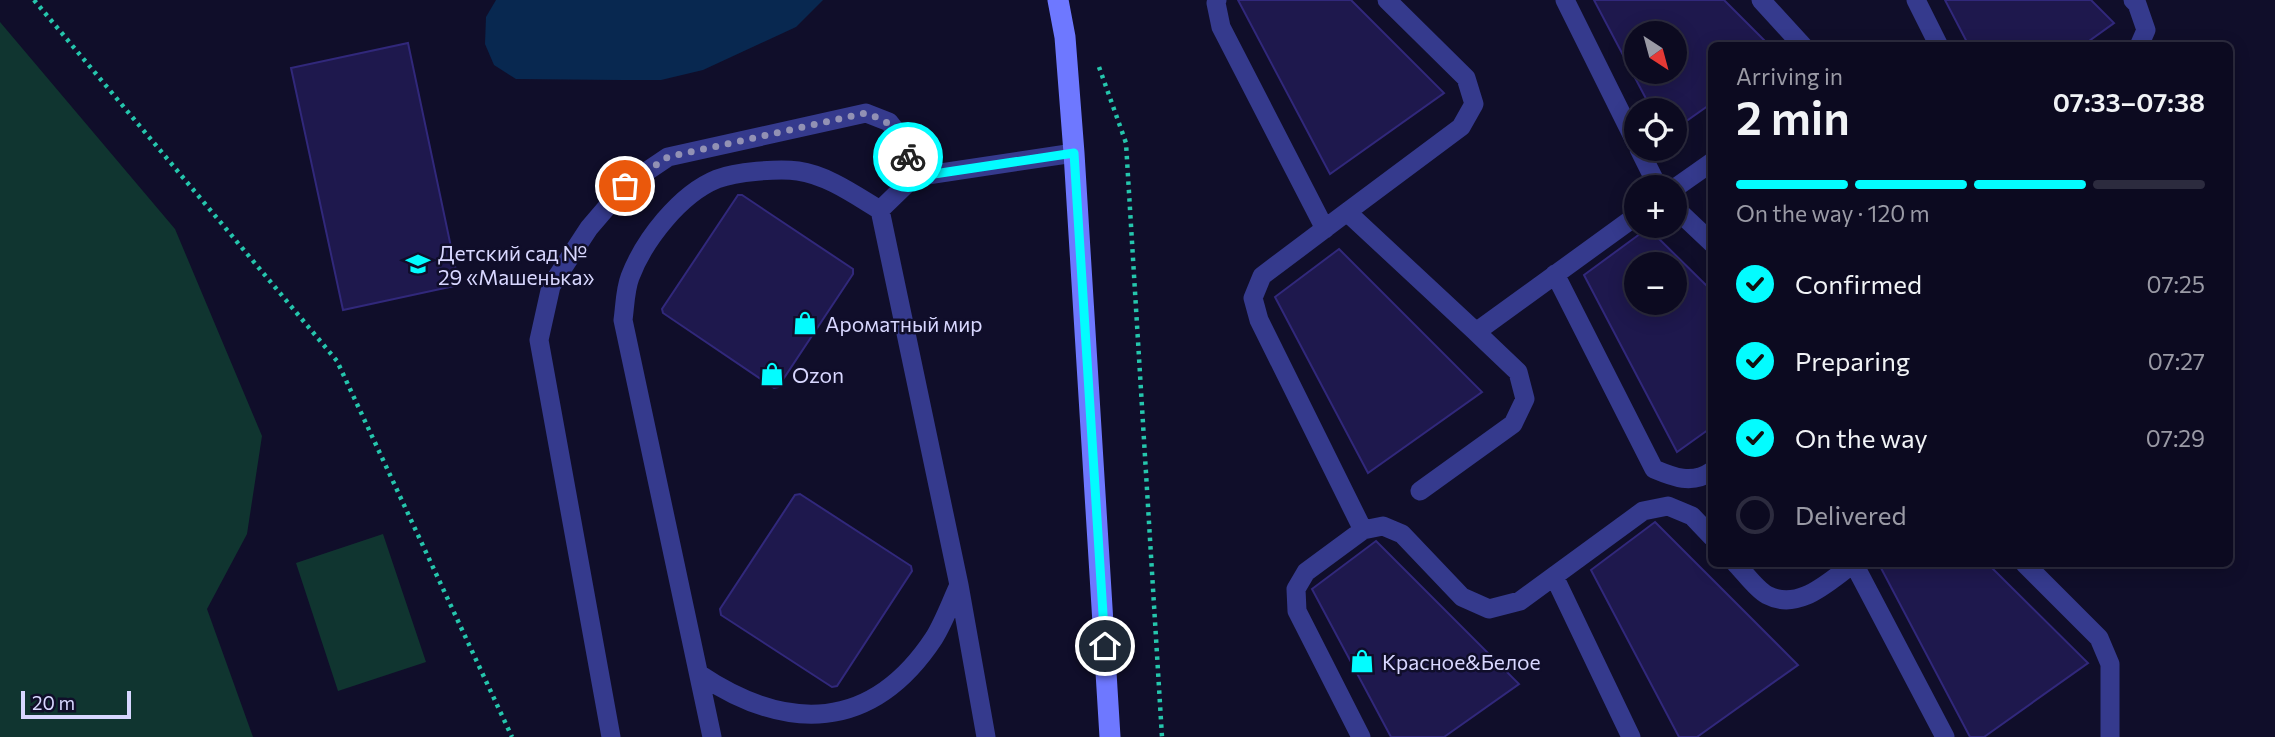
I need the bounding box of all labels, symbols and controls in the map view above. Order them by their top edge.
north arrow [1624,21,1687,84]
map controls [1624,21,1687,315]
text: Arriving in [1736,62,1843,90]
text: 07:33–07:38 [2053,86,2205,117]
text: 2 min [1736,88,1850,144]
button: locate [1624,98,1687,161]
courier [873,122,943,192]
icon: bike [889,138,927,176]
pin [595,156,655,216]
icon: bag [606,167,644,205]
button: + [1624,175,1687,238]
text: On the way · 120 m [1736,199,1930,227]
place label: Детский сад № 29 «Машенька» [438,240,594,289]
school or university icon: Детский сад № 29 «Машенька» [404,250,432,278]
button: − [1624,252,1687,315]
icon: check [1736,265,1774,303]
text: Confirmed [1795,268,1922,299]
text: 07:25 [2147,270,2205,298]
shop icon: Ароматный мир [791,309,819,337]
place label: Ароматный мир [825,311,983,336]
icon: check [1736,342,1774,380]
text: Preparing [1795,345,1910,376]
text: 07:27 [2148,347,2205,375]
shop icon: Ozon [758,360,786,388]
place label: Ozon [792,362,844,387]
icon: check [1736,419,1774,457]
text: On the way [1795,422,1928,453]
text: 07:29 [2146,424,2205,452]
text: Delivered [1795,499,1906,530]
pin [1075,616,1135,676]
icon: home [1086,627,1124,665]
shop icon: Красное&Белое [1348,647,1376,675]
place label: Красное&Белое [1382,649,1541,674]
scale bar [21,688,131,720]
text: 20 m [32,691,75,714]

